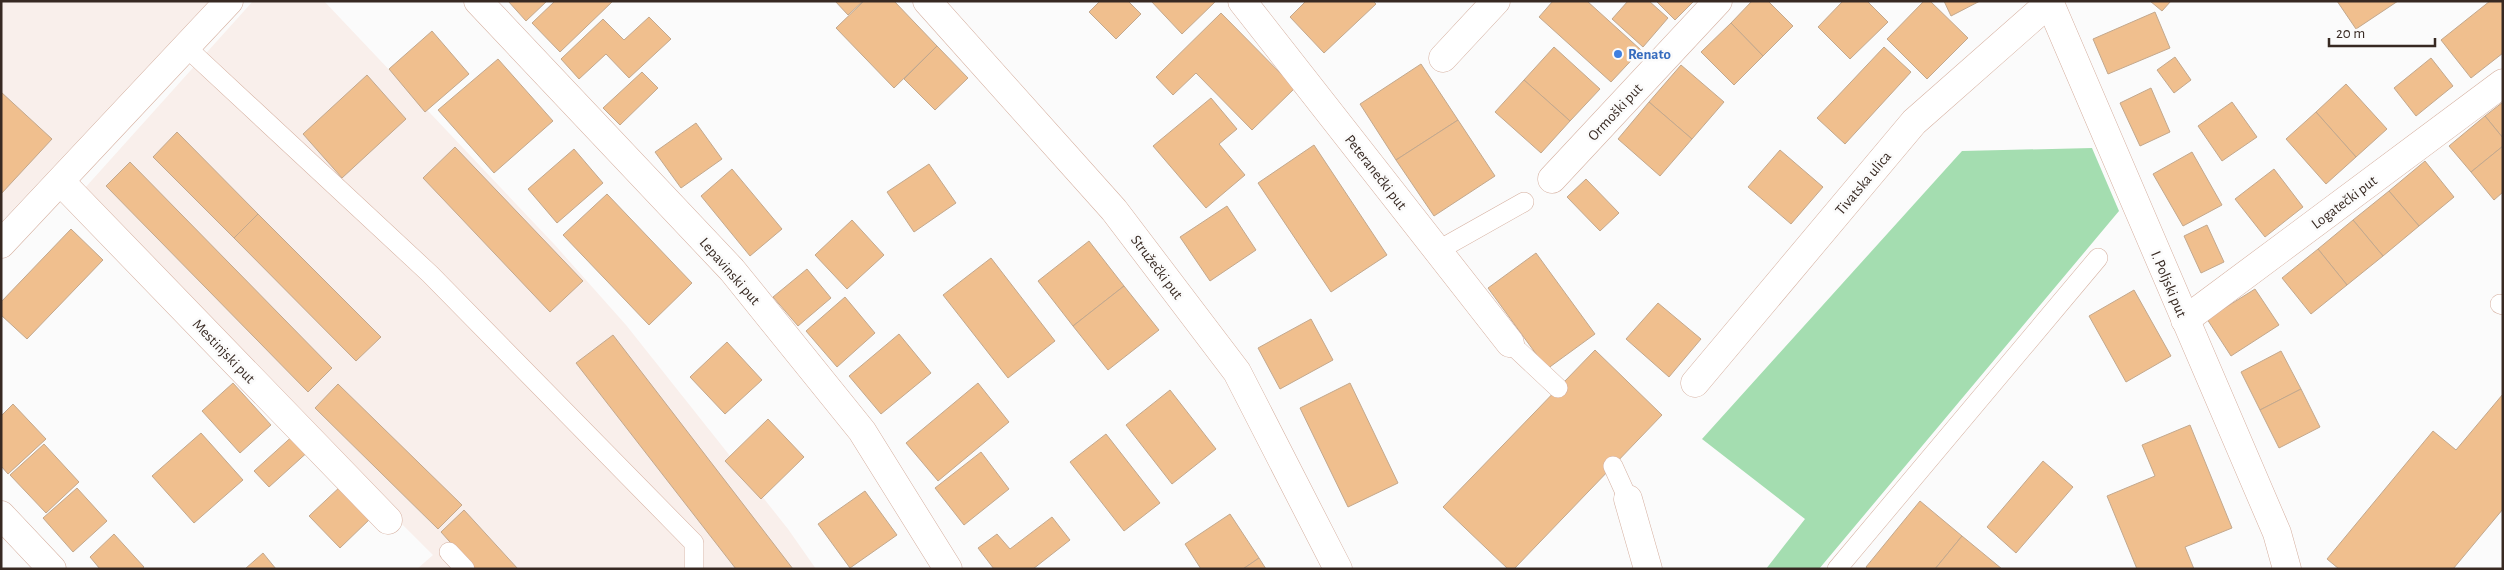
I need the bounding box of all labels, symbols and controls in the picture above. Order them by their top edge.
scale bar [2329,15,2435,47]
text: 20 m [2336,26,2365,41]
place label: Renato [1628,47,1671,62]
marker: Renato [1612,48,1624,60]
street label: Ormoški put [1585,81,1646,144]
street label: Peteranečki put [1342,132,1410,213]
street label: Tivatska ulica [1833,149,1894,218]
street label: Logatečki put [2309,173,2380,232]
street label: Stružečki put [1128,232,1186,302]
street label: Lepavinski put [697,235,763,308]
street label: I. Poljski put [2148,249,2189,320]
street label: Mestinjski put [190,316,258,386]

